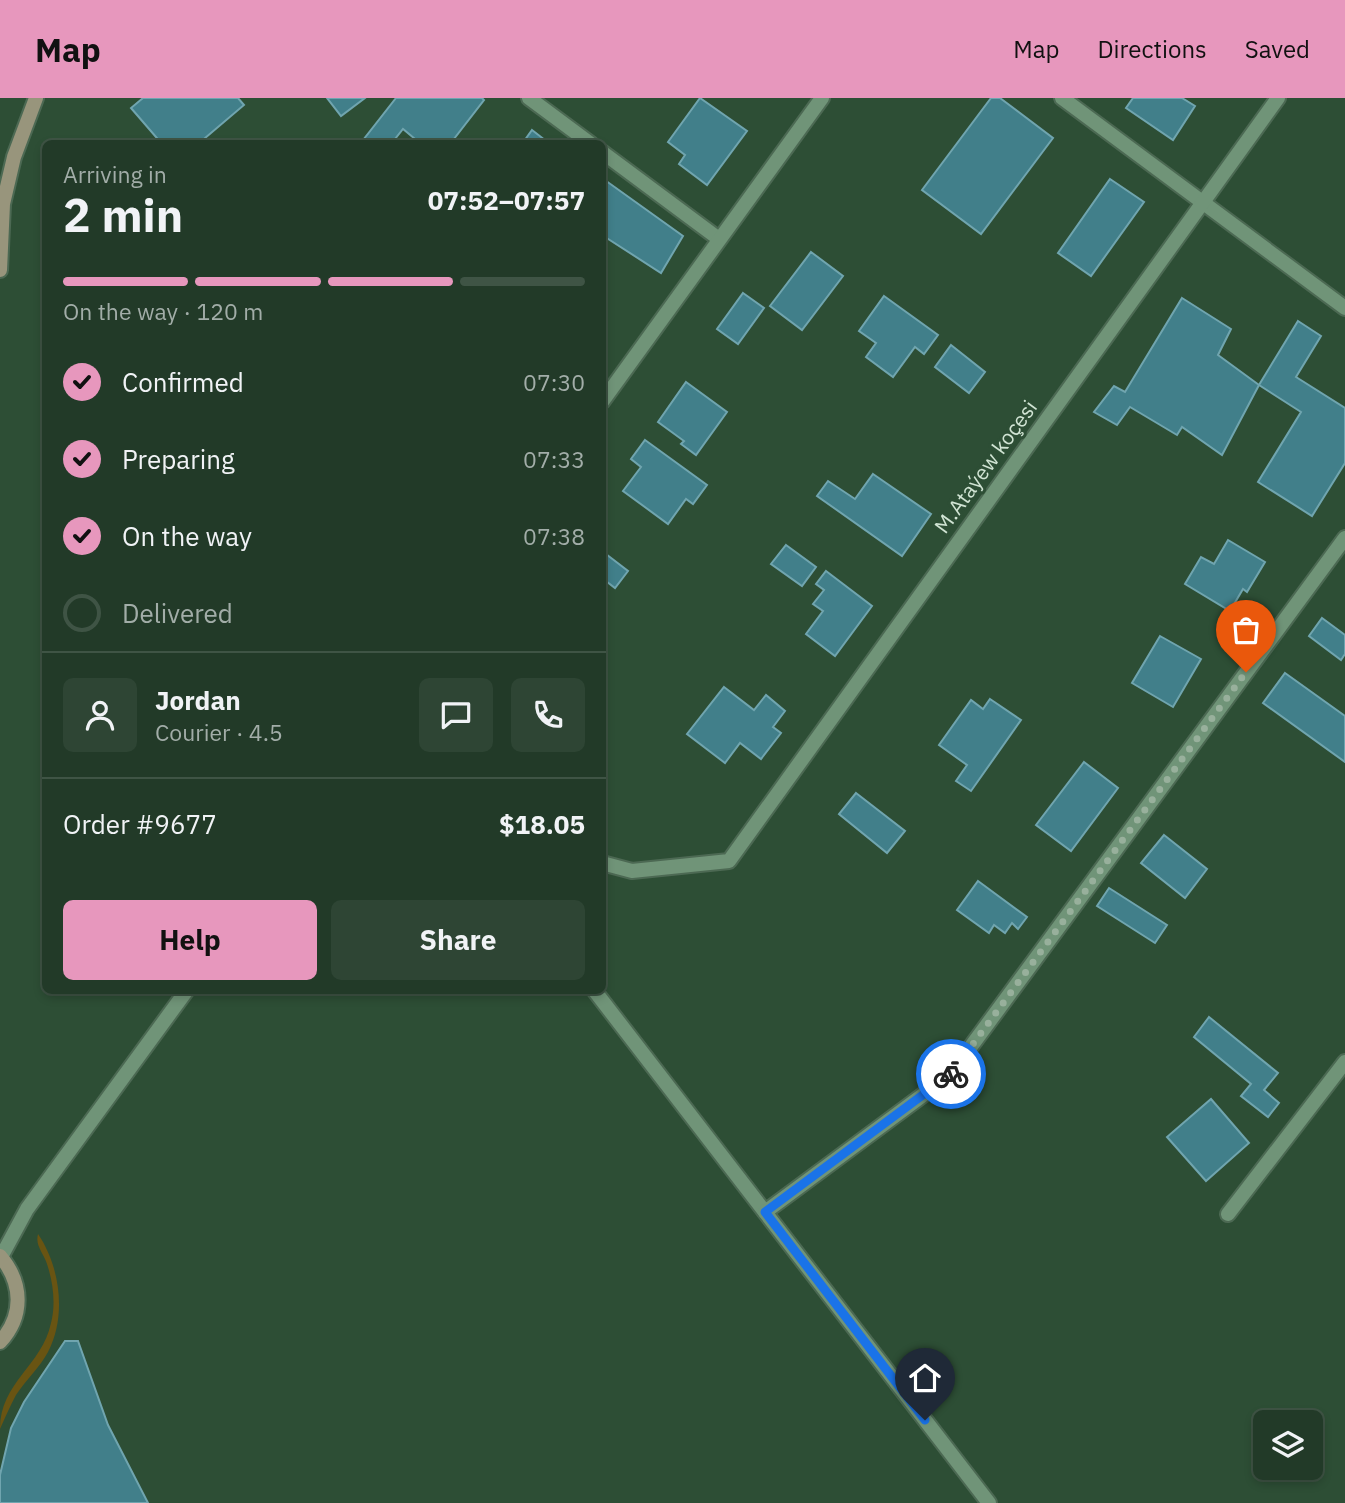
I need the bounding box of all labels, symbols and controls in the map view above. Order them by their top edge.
text: Map [35,28,101,71]
text: Map [1013,33,1059,65]
text: Directions [1097,33,1207,65]
text: Saved [1245,33,1310,65]
text: Arriving in [63,159,167,189]
text: 07:52–07:57 [428,183,585,217]
text: 2 min [63,185,183,245]
text: On the way · 120 m [63,296,263,326]
icon: check [63,363,101,401]
text: Confirmed [122,365,244,399]
text: 07:30 [523,367,585,397]
street label: M.Ataýew koçesi [928,394,1043,538]
icon: check [63,440,101,478]
text: Preparing [122,442,235,476]
text: 07:33 [523,444,585,474]
icon: check [63,517,101,555]
text: On the way [122,519,252,553]
text: 07:38 [523,521,585,551]
text: Delivered [122,596,233,630]
pin [1216,600,1276,672]
icon: bag [1227,611,1265,649]
button: person [63,678,137,752]
button: chat [419,678,493,752]
button: phone [511,678,585,752]
text: Jordan [155,683,241,717]
text: Courier · 4.5 [155,717,283,747]
text: Order #9677 [63,807,217,841]
text: $18.05 [499,807,585,841]
button: Help [63,900,317,980]
button: Share [331,900,585,980]
courier [916,1039,986,1109]
icon: bike [932,1055,970,1093]
pin [895,1348,955,1420]
icon: home [906,1359,944,1397]
map controls [1253,1410,1323,1480]
button: layers [1253,1410,1323,1480]

